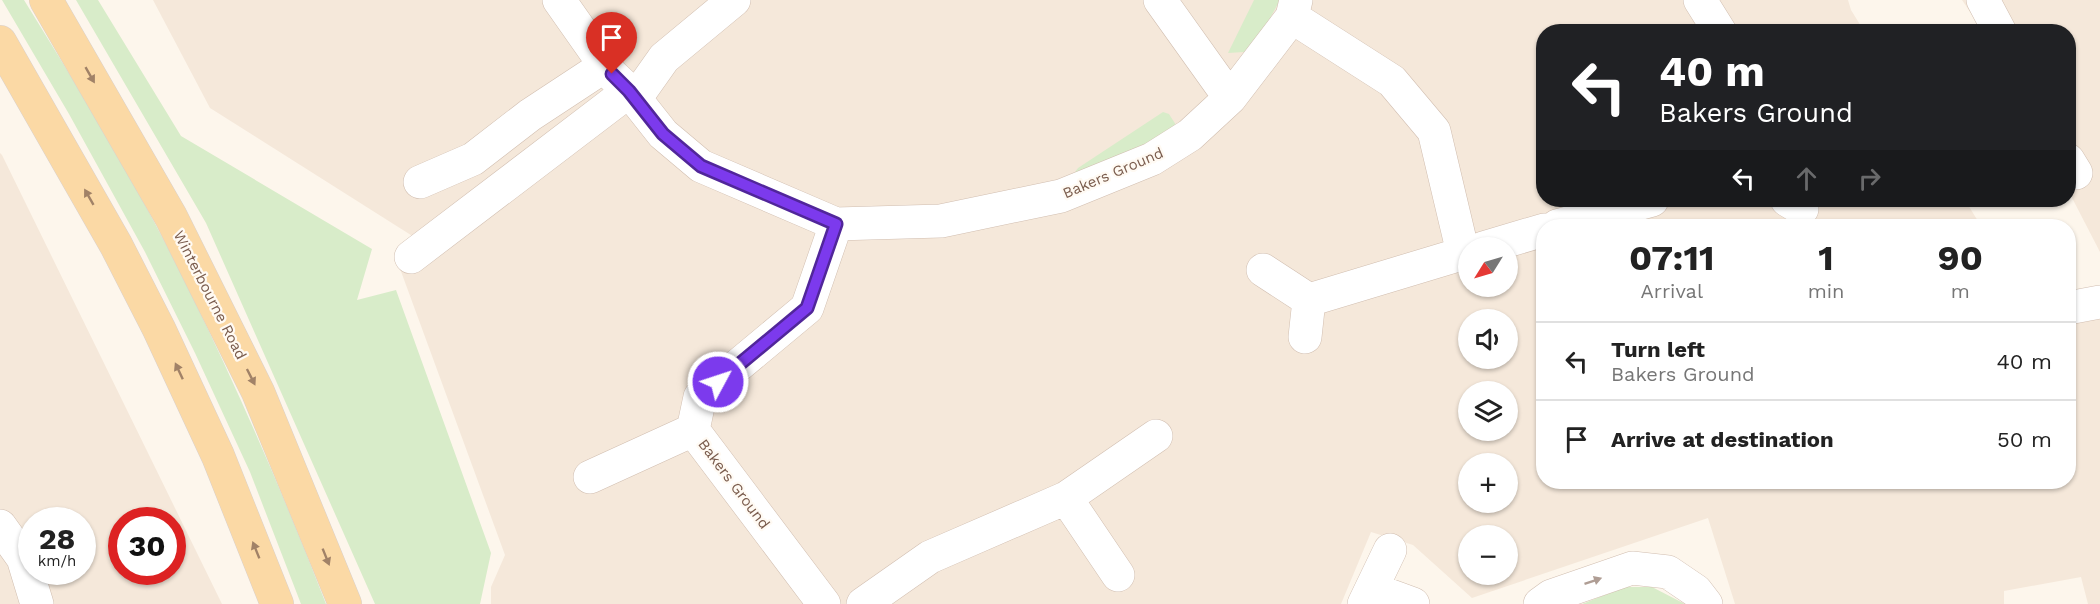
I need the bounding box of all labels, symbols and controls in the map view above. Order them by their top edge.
pin [586,12,637,74]
icon: arrive [595,21,628,54]
text: 40 m [1659,47,1765,96]
icon: left [1560,48,1638,126]
one-way arrow [85,67,96,83]
text: Bakers Ground [1659,97,1853,129]
street label: Bakers Ground [1060,144,1166,202]
icon: left [1727,162,1760,195]
icon: ahead [1790,162,1823,195]
icon: right [1853,162,1886,195]
one-way arrow [84,189,94,206]
street label: Winterbourne Road [170,228,250,362]
north arrow [1458,237,1518,297]
map controls [1458,237,1518,585]
text: 07:11 [1629,237,1715,279]
text: 1 [1818,237,1834,279]
text: 90 [1938,237,1983,279]
text: Arrival [1641,279,1703,303]
text: min [1808,279,1844,303]
text: m [1951,279,1970,303]
button: sound [1458,309,1518,369]
text: Turn left [1611,337,1705,362]
icon: left [1560,345,1593,378]
text: 40 m [1996,349,2052,374]
position arrow [686,350,750,414]
one-way arrow [174,362,183,379]
text: Bakers Ground [1611,362,1755,386]
one-way arrow [246,368,256,385]
button: layers [1458,381,1518,441]
icon: arrive [1560,423,1593,456]
text: Arrive at destination [1611,427,1834,452]
text: 50 m [1997,427,2052,452]
street label: Bakers Ground [694,436,774,532]
button: + [1458,453,1518,513]
speed limit sign: 30 [108,507,186,585]
text: 28 [39,521,75,556]
button: − [1458,525,1518,585]
one-way arrow [251,540,261,558]
one-way arrow [321,548,331,566]
text: km/h [38,552,76,570]
one-way arrow [1584,576,1602,586]

